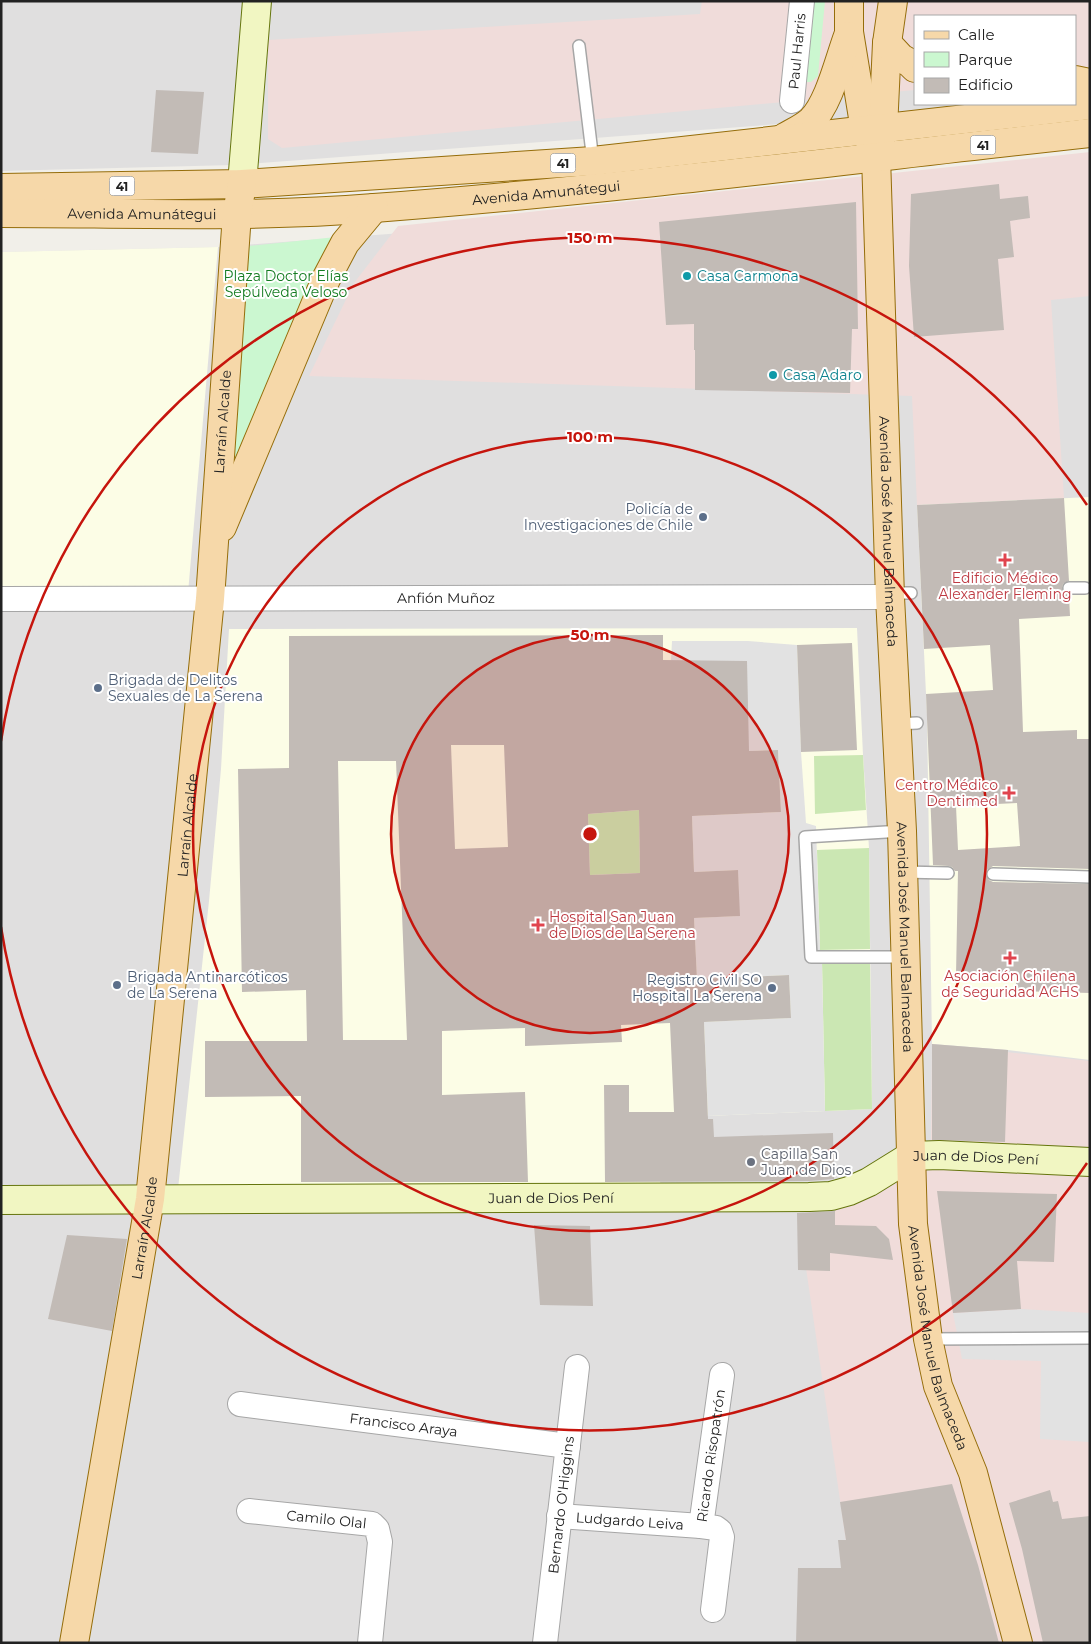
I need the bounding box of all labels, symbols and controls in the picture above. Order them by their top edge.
street label: Paul Harris [784,12,810,90]
legend [914,15,1076,105]
text: Calle [958,25,995,44]
text: Parque [958,50,1013,69]
text: Edificio [958,75,1013,94]
road number: 41 [970,136,996,154]
road number: 41 [550,154,576,172]
road number: 41 [110,177,134,196]
street label: Avenida Amunátegui [471,177,621,209]
street label: Avenida Amunátegui [67,204,217,223]
text: 150 m [568,228,612,247]
park label: Plaza Doctor Elías Sepúlveda Veloso [224,267,349,301]
place label: Casa Carmona [697,267,799,285]
marker: Casa Carmona [681,270,693,282]
place label: Casa Adaro [783,366,862,384]
street label: Larraín Alcalde [210,369,235,474]
marker: Casa Adaro [767,369,779,381]
street label: Avenida José Manuel Balmaceda [875,416,902,647]
text: 100 m [567,427,613,446]
place label: Policía de Investigaciones de Chile [524,500,693,534]
marker: Policía de Investigaciones de Chile [697,511,709,523]
marker: Edificio Médico Alexander Fleming [998,553,1012,567]
place label: Edificio Médico Alexander Fleming [938,569,1072,603]
street label: Anfión Muñoz [397,589,495,607]
text: 50 m [570,625,610,644]
place label: Brigada de Delitos Sexuales de La Serena [108,671,263,705]
marker: Brigada de Delitos Sexuales de La Serena [92,682,104,694]
street label: Larraín Alcalde [173,773,201,878]
place label: Centro Médico Dentimed [895,776,998,810]
marker: Centro Médico Dentimed [1002,786,1016,800]
street label: Avenida José Manuel Balmaceda [893,821,917,1053]
centre of rings [581,825,599,843]
place label: Hospital San Juan de Dios de La Serena [549,908,696,942]
marker: Hospital San Juan de Dios de La Serena [531,918,545,932]
marker: Asociación Chilena de Seguridad ACHS [1003,951,1017,965]
place label: Asociación Chilena de Seguridad ACHS [941,967,1079,1001]
place label: Brigada Antinarcóticos de La Serena [127,968,288,1002]
place label: Registro Civil SO Hospital La Serena [632,971,762,1005]
marker: Brigada Antinarcóticos de La Serena [111,979,123,991]
marker: Registro Civil SO Hospital La Serena [766,982,778,994]
place label: Capilla San Juan de Dios [760,1145,852,1179]
street label: Juan de Dios Pení [912,1146,1040,1169]
marker: Capilla San Juan de Dios [745,1156,757,1168]
street label: Larraín Alcalde [127,1176,161,1281]
street label: Juan de Dios Pení [487,1189,615,1207]
street label: Avenida José Manuel Balmaceda [904,1224,972,1453]
street label: Ricardo Risopatrón [693,1388,729,1523]
street label: Francisco Araya [349,1409,459,1441]
street label: Bernardo O'Higgins [544,1435,578,1575]
street label: Camilo Olal [286,1506,368,1532]
street label: Ludgardo Leiva [575,1508,684,1534]

